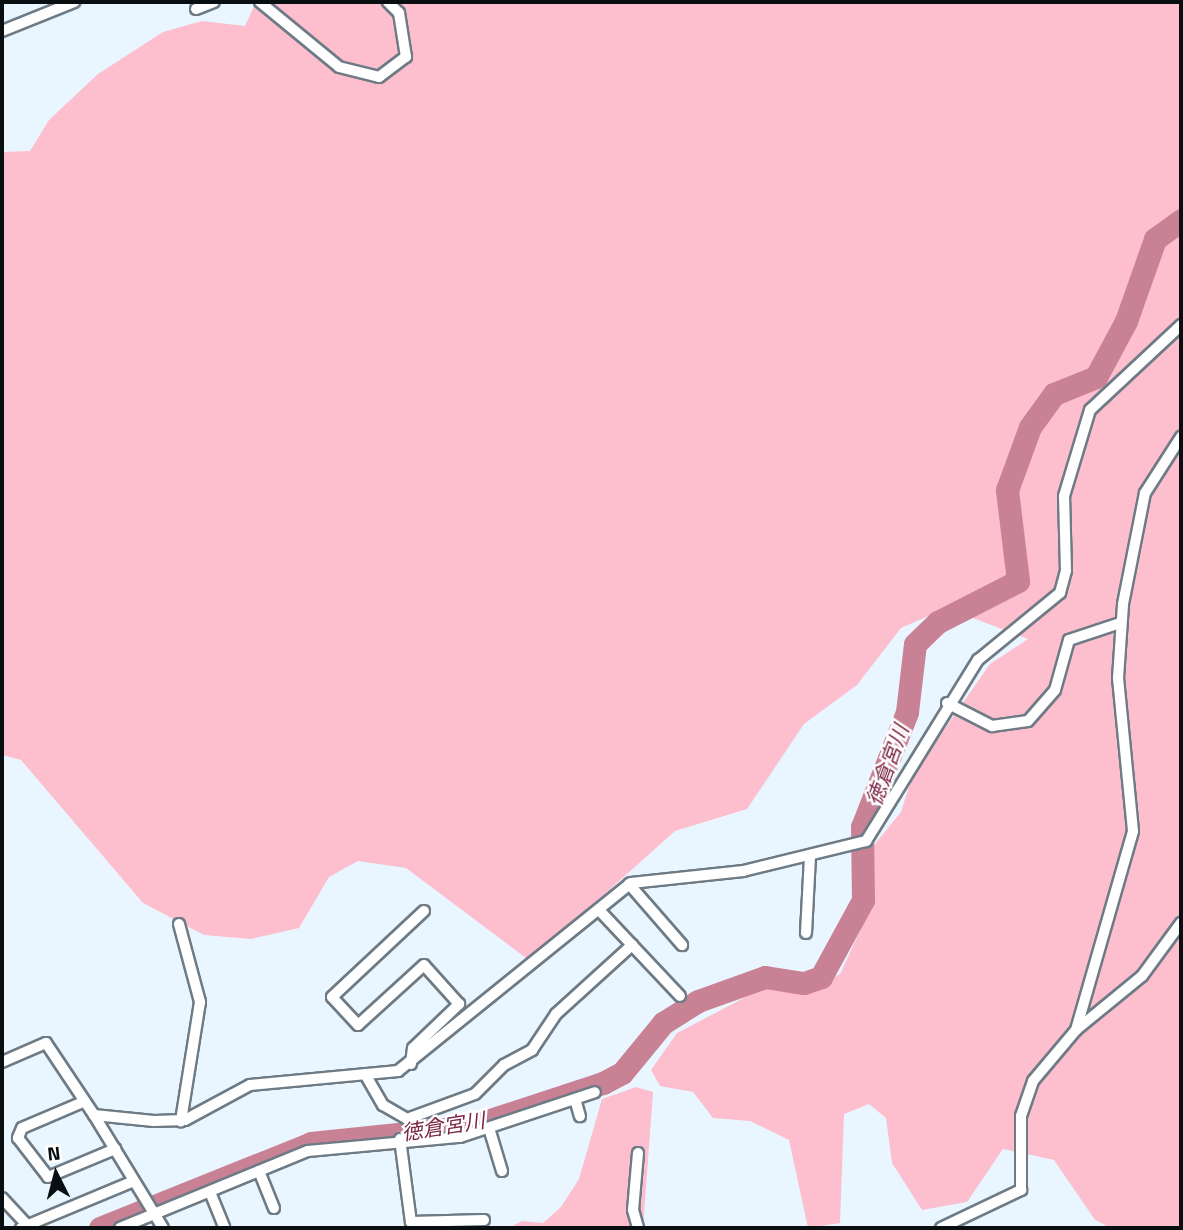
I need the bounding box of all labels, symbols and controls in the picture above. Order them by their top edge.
water label: 徳倉宮川 [861,721,913,809]
water label: 徳倉宮川 [400,1107,486,1145]
text: N [46,1138,62,1168]
north arrow [21,1139,91,1209]

